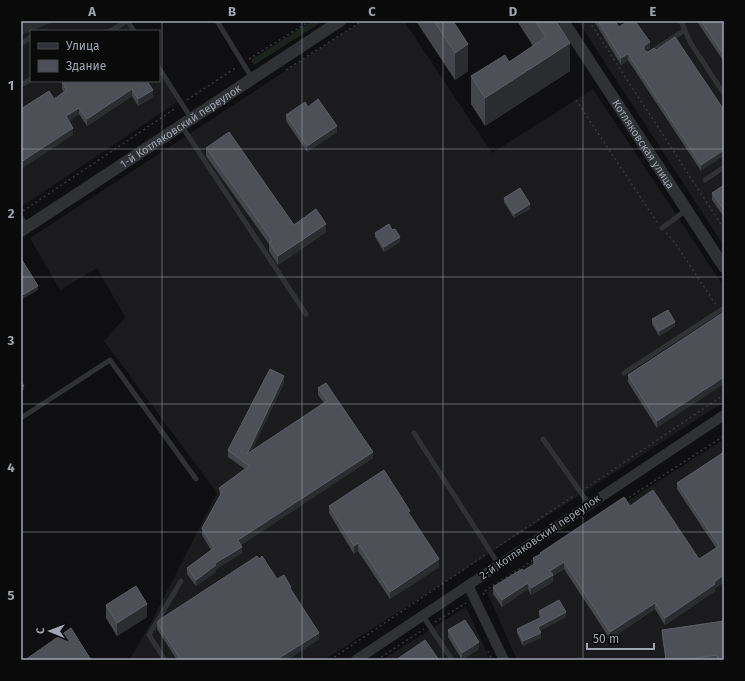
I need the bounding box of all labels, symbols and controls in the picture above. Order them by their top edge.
text: A [87,4,96,19]
text: B [228,4,236,19]
text: C [368,4,376,19]
text: D [509,4,518,19]
text: E [650,4,657,19]
legend [30,30,160,82]
text: Улица [66,39,100,53]
text: Здание [66,59,106,73]
text: 1 [8,78,14,93]
street label: 1-й Котляковский переулок [118,81,244,171]
street label: Котляковская улица [610,97,677,191]
text: 2 [8,206,15,221]
text: 3 [7,333,15,348]
text: 4 [7,460,15,475]
street label: 2-й Котляковский переулок [477,492,603,582]
text: 5 [8,588,15,603]
north arrow [30,611,70,651]
scale bar [587,625,654,651]
text: С [34,627,47,634]
text: 50 m [593,632,619,646]

